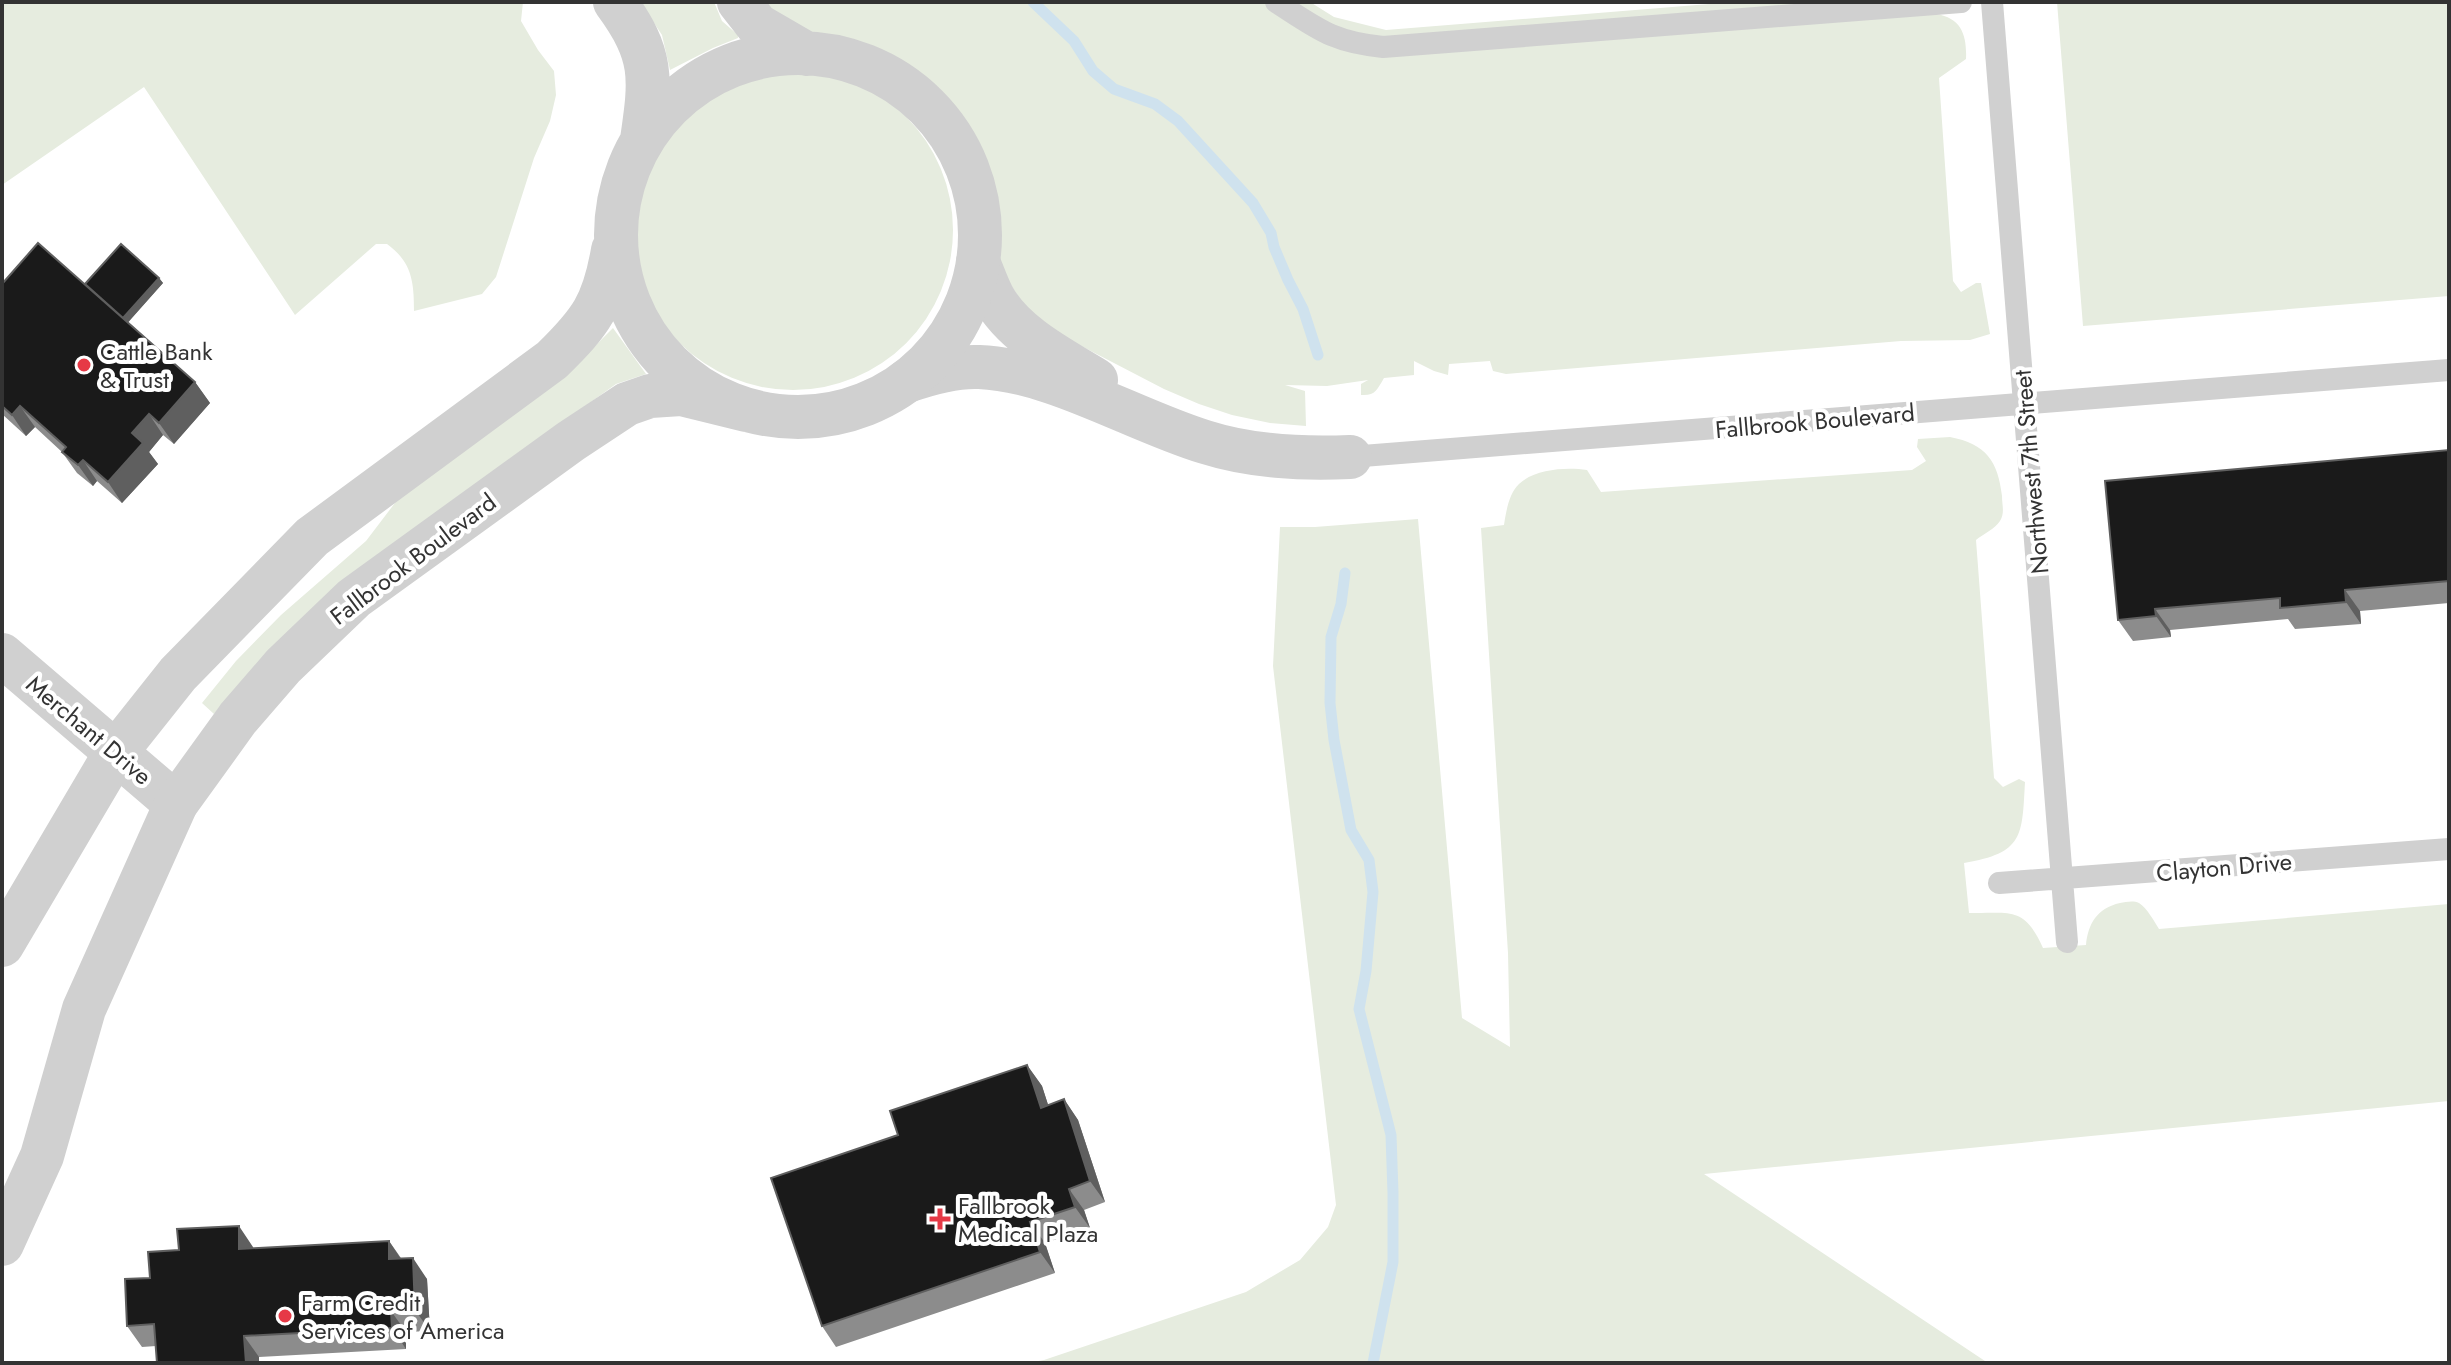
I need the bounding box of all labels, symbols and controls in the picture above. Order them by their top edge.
place label: Cattle Bank & Trust [100,334,213,397]
marker: Cattle Bank & Trust [75,356,93,374]
street label: Northwest 7th Street [2005,368,2057,575]
street label: Fallbrook Boulevard [1714,395,1916,447]
street label: Fallbrook Boulevard [323,485,503,633]
street label: Merchant Drive [19,667,159,793]
street label: Clayton Drive [2155,844,2293,890]
place label: Fallbrook Medical Plaza [958,1188,1098,1251]
marker: Fallbrook Medical Plaza [929,1208,951,1230]
place label: Farm Credit Services of America [301,1285,505,1348]
marker: Farm Credit Services of America [276,1307,294,1325]

